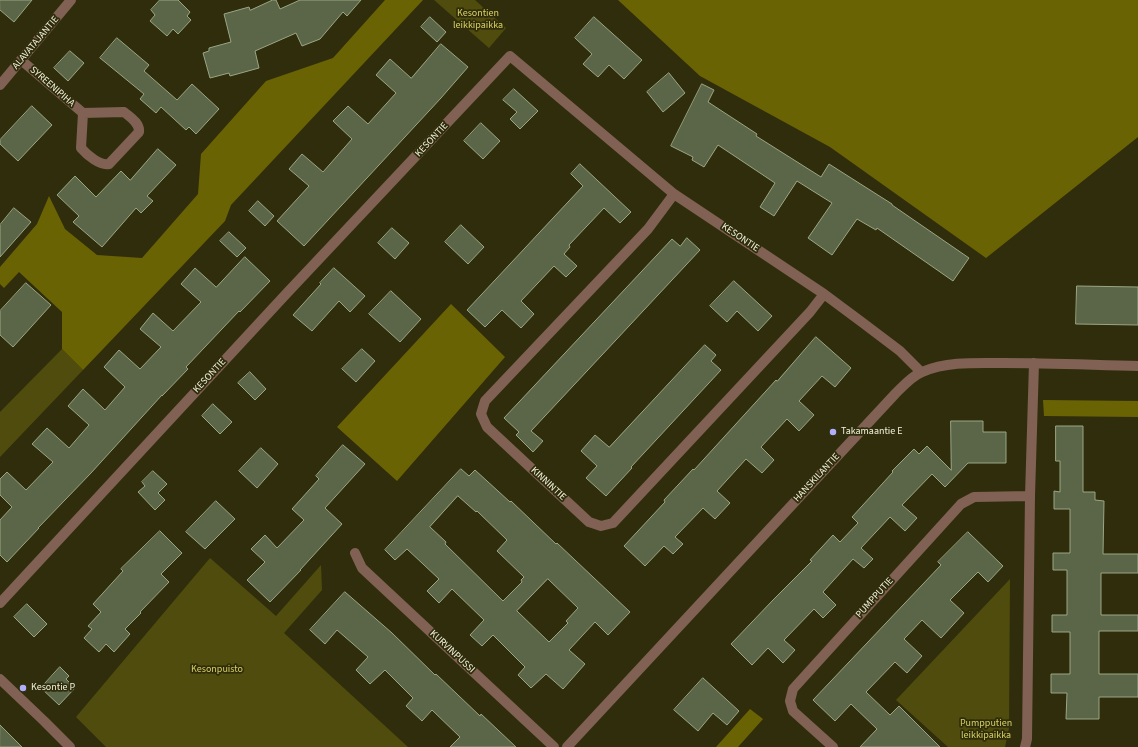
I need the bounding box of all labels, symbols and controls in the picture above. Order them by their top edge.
park label: Kesontien leikkipaikka [453,8,503,32]
street label: ALAVATAJANTIE [10,14,62,72]
street label: SYREENIPIHA [27,64,77,110]
street label: KESONTIE [413,120,451,160]
street label: KESONTIE [719,221,761,255]
street label: KESONTIE [191,356,229,396]
place label: Takamaantie E [841,426,902,438]
marker: Takamaantie E [828,427,838,437]
street label: HANSKILANTIE [791,451,843,505]
street label: KINNINTIE [528,465,568,503]
street label: PUMPPUTIE [854,575,896,621]
street label: KURVINPUSSI [427,628,477,676]
park label: Kesonpuisto [191,664,243,676]
place label: Kesontie P [31,682,75,694]
marker: Kesontie P [18,683,28,693]
park label: Pumpputien leikkipaikka [960,718,1012,742]

